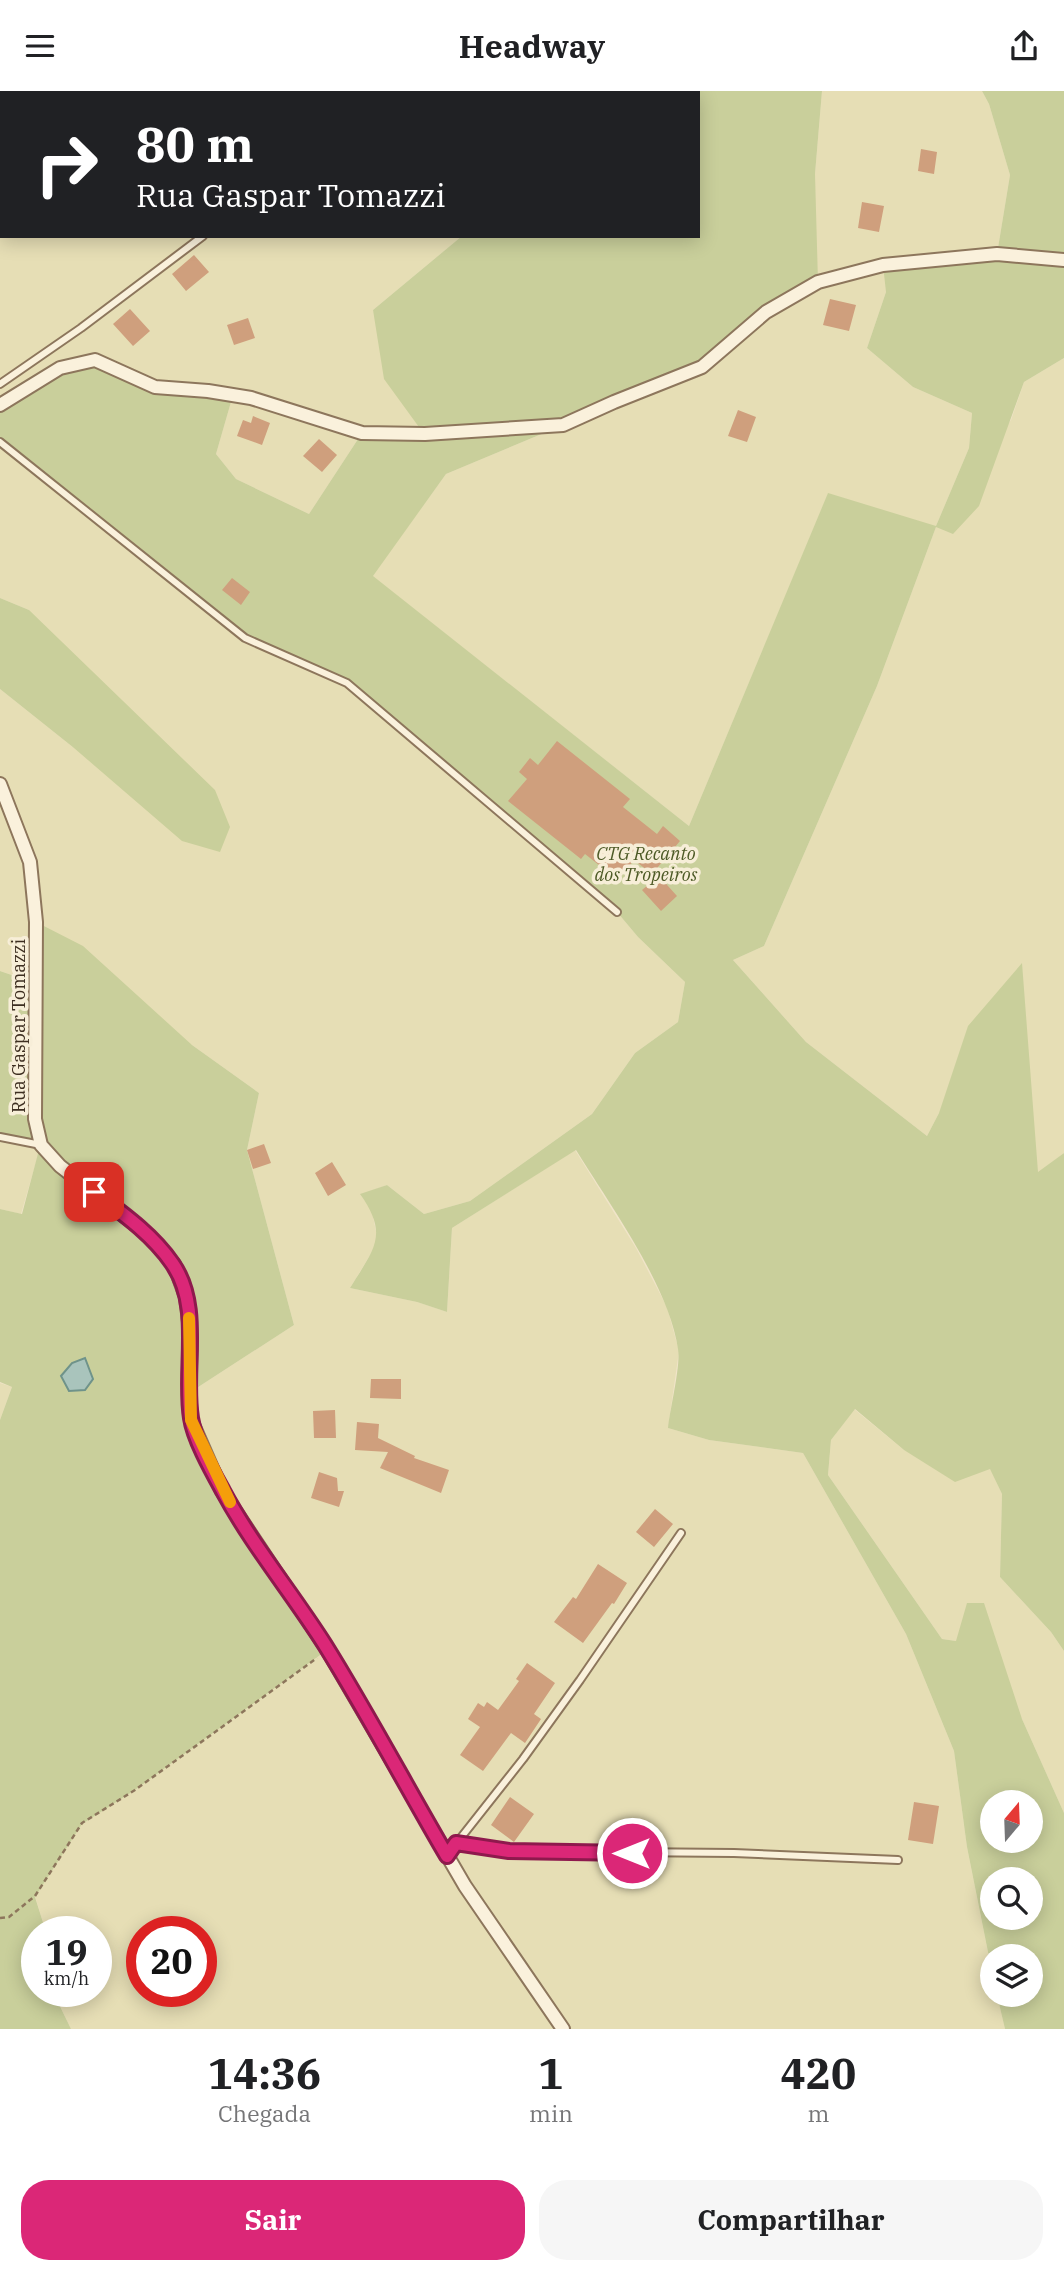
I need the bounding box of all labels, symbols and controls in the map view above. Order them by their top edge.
text: Headway [459,25,605,67]
icon: menu [21,27,59,65]
icon: share [1005,27,1043,65]
text: 80 m [136,112,254,175]
icon: right [21,119,112,210]
text: Rua Gaspar Tomazzi [136,174,446,216]
park label: CTG Recanto dos Tropeiros [595,842,698,886]
street label: Rua Gaspar Tomazzi [7,939,30,1113]
pin [64,1162,124,1222]
icon: arrive [75,1173,113,1211]
north arrow [980,1790,1043,1853]
map controls [980,1790,1043,2007]
position arrow [595,1816,669,1890]
button: search [980,1867,1043,1930]
speed limit sign: 20 [126,1916,217,2007]
text: 19 [45,1929,88,1975]
button: layers [980,1944,1043,2007]
text: km/h [44,1967,89,1990]
text: 14:36 [208,2046,321,2101]
text: 1 [538,2046,564,2101]
text: 420 [781,2046,856,2101]
text: Chegada [218,2098,311,2128]
text: min [529,2098,573,2128]
text: m [807,2098,829,2128]
button: Sair [21,2180,525,2260]
button: Compartilhar [539,2180,1043,2260]

